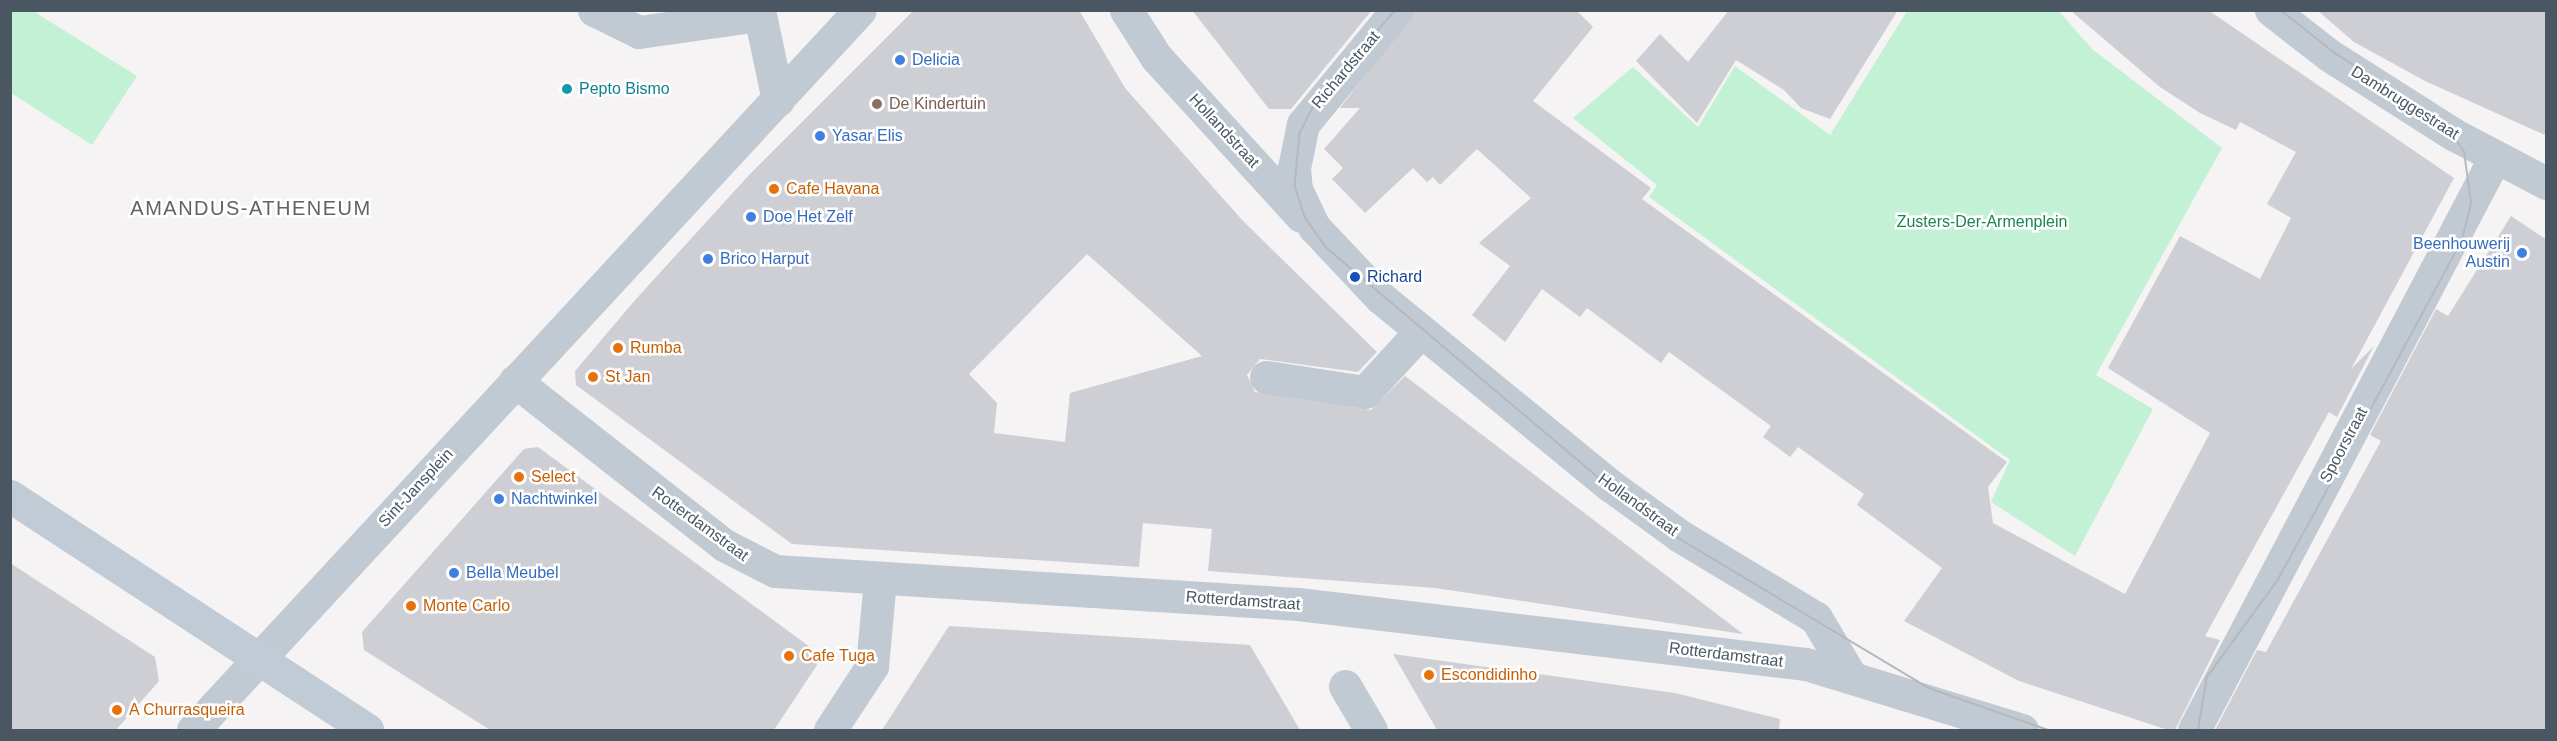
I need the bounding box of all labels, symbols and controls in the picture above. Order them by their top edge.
street label: Richardstraat [1308,27,1384,113]
place label: Delicia [912,50,960,70]
marker: Delicia [893,53,907,67]
street label: Dambruggestraat [2347,62,2463,144]
place label: Pepto Bismo [579,79,670,99]
marker: Pepto Bismo [560,82,574,96]
street label: Hollandstraat [1185,90,1263,172]
place label: De Kindertuin [889,94,986,114]
marker: De Kindertuin [870,97,884,111]
place label: Yasar Elis [832,126,903,146]
marker: Yasar Elis [813,129,827,143]
place label: Cafe Havana [786,179,879,199]
marker: Cafe Havana [767,182,781,196]
district label: AMANDUS-ATHENEUM [130,196,372,220]
place label: Doe Het Zelf [763,207,853,227]
marker: Doe Het Zelf [744,210,758,224]
park label: Zusters-Der-Armenplein [1897,212,2067,232]
place label: Beenhouwerij Austin [2413,234,2510,272]
marker: Beenhouwerij Austin [2515,246,2529,260]
place label: Brico Harput [720,249,809,269]
marker: Brico Harput [701,252,715,266]
place label: Richard [1367,267,1422,287]
marker: Richard [1348,270,1362,284]
place label: Rumba [630,338,682,358]
marker: Rumba [611,341,625,355]
place label: St Jan [605,367,650,387]
marker: St Jan [586,370,600,384]
street label: Spoorstraat [2316,404,2372,486]
street label: Sint-Jansplein [375,445,457,531]
place label: Select [531,467,575,487]
marker: Select [512,470,526,484]
street label: Hollandstraat [1594,470,1682,540]
street label: Rotterdamstraat [648,483,752,565]
place label: Nachtwinkel [511,489,597,509]
marker: Nachtwinkel [492,492,506,506]
place label: Bella Meubel [466,563,558,583]
marker: Bella Meubel [447,566,461,580]
street label: Rotterdamstraat [1185,587,1301,615]
place label: Monte Carlo [423,596,510,616]
marker: Monte Carlo [404,599,418,613]
street label: Rotterdamstraat [1668,638,1784,672]
place label: Cafe Tuga [801,646,875,666]
marker: Cafe Tuga [782,649,796,663]
place label: Escondidinho [1441,665,1537,685]
marker: Escondidinho [1422,668,1436,682]
place label: A Churrasqueira [129,700,246,720]
marker: A Churrasqueira [110,703,124,717]

